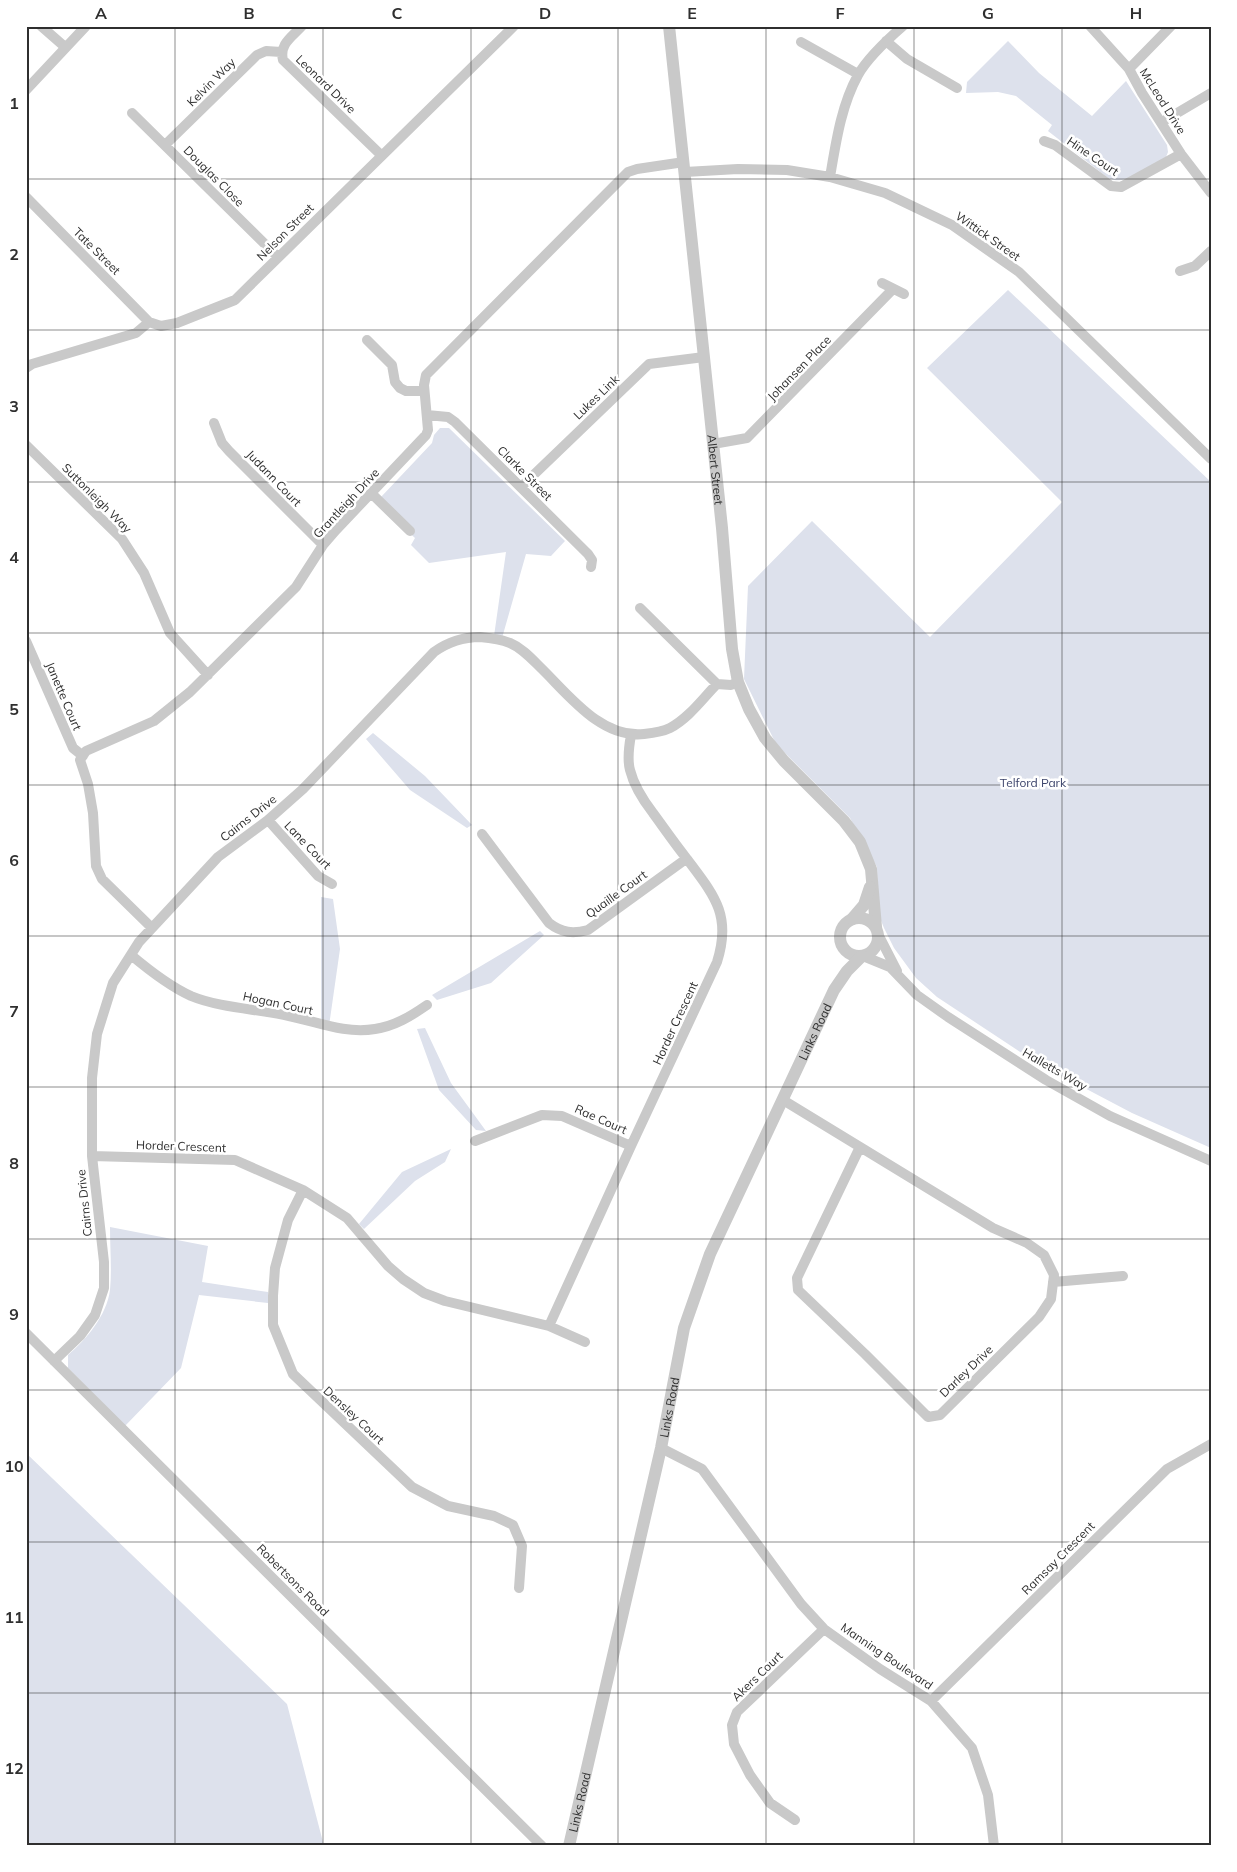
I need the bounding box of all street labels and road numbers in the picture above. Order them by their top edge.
street label: Leonard Drive [293,52,359,116]
street label: Kelvin Way [184,54,239,109]
street label: McLeod Drive [1137,65,1189,137]
street label: Hine Court [1064,133,1122,179]
street label: Douglas Close [181,143,247,209]
street label: Nelson Street [253,200,317,264]
street label: Wittick Street [953,208,1023,264]
street label: Tate Street [70,224,124,278]
street label: Johansen Place [764,332,834,404]
street label: Lukes Link [570,371,623,422]
street label: Albert Street [705,434,727,505]
street label: Clarke Street [494,442,556,504]
street label: Judann Court [243,447,305,509]
street label: Suttonleigh Way [59,460,135,536]
street label: Grantleigh Drive [310,465,382,541]
street label: Janette Court [43,659,85,733]
street label: Cairns Drive [217,791,279,845]
street label: Lane Court [281,818,335,872]
street label: Quaille Court [582,867,650,921]
street label: Horder Crescent [649,979,701,1067]
street label: Hogan Court [242,988,314,1018]
street label: Links Road [795,1001,834,1062]
street label: Halletts Way [1020,1044,1091,1094]
street label: Rae Court [573,1101,629,1137]
street label: Horder Crescent [136,1137,226,1155]
street label: Cairns Drive [73,1169,95,1237]
street label: Darley Drive [936,1342,996,1400]
street label: Links Road [656,1376,682,1439]
street label: Densley Court [320,1383,388,1447]
street label: Ramsay Crescent [1018,1518,1098,1598]
street label: Robertsons Road [254,1541,332,1619]
street label: Manning Boulevard [838,1620,936,1692]
street label: Akers Court [728,1648,786,1704]
street label: Links Road [565,1771,593,1834]

